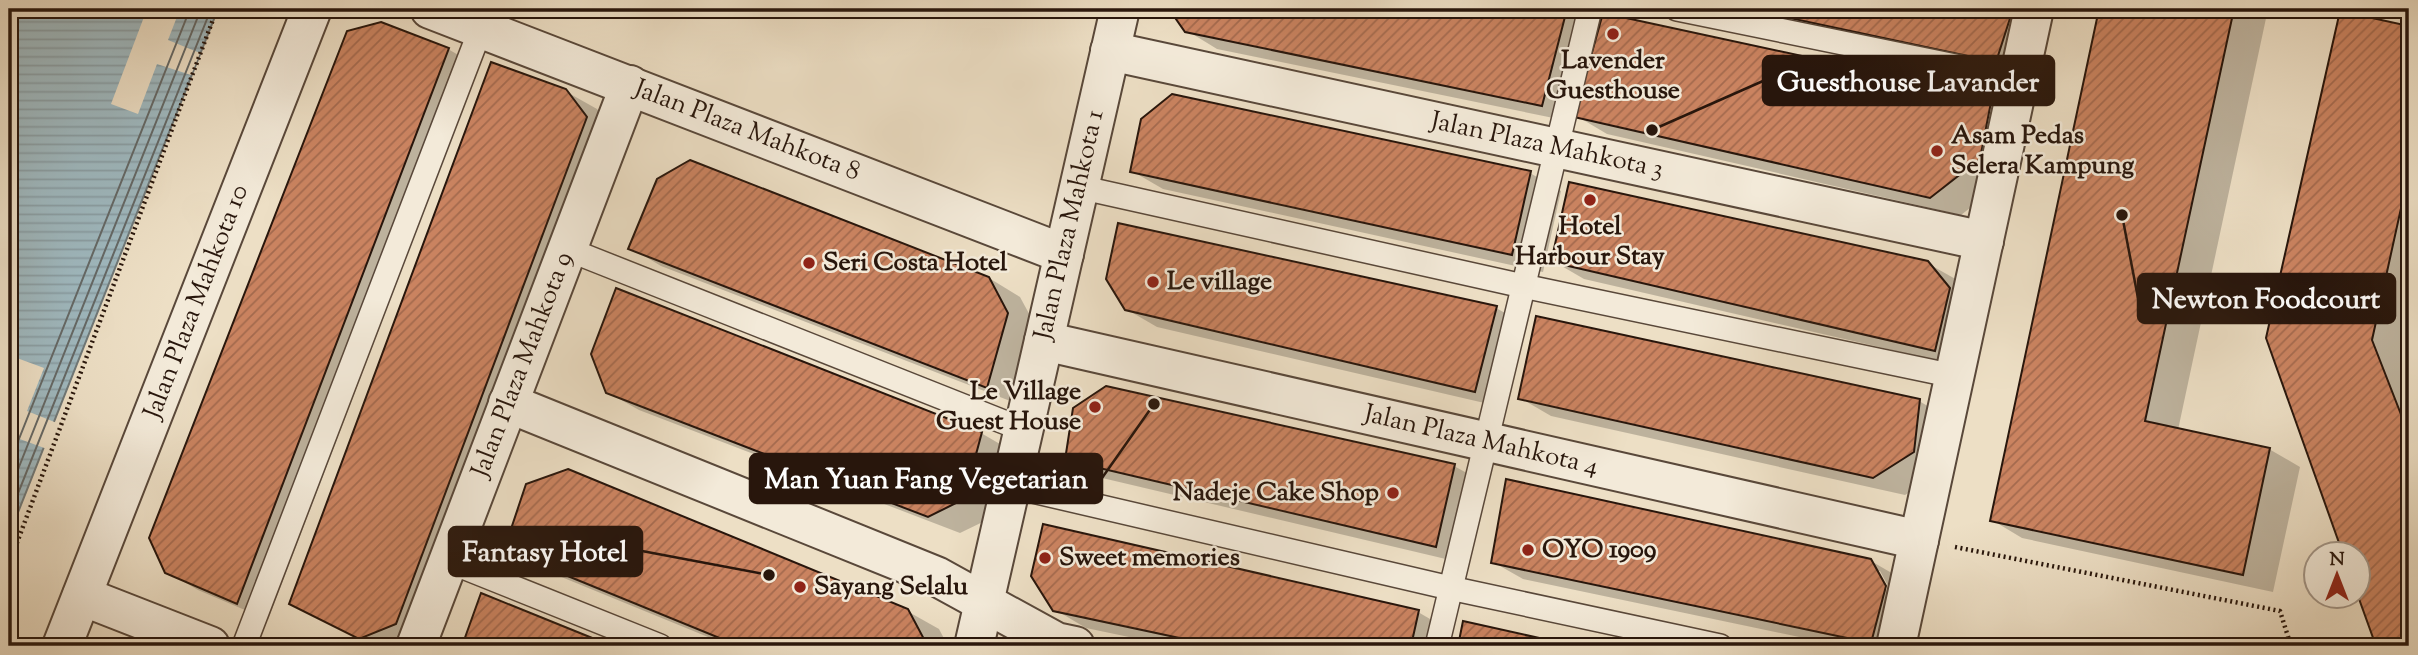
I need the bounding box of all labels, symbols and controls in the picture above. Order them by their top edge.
marker: Lavender Guesthouse [1605,26,1621,42]
place label: Lavender Guesthouse [1546,43,1680,110]
callout: Guesthouse Lavander [1763,56,2054,105]
text: Guesthouse Lavander [1777,64,2040,104]
street label: Jalan Plaza Mahkota 8 [627,70,865,191]
street label: Jalan Plaza Mahkota 3 [1425,103,1667,189]
street label: Jalan Plaza Mahkota 1 [1025,106,1115,346]
place label: Asam Pedas Selera Kampung [1951,118,2134,185]
marker: Asam Pedas Selera Kampung [1929,143,1945,159]
street label: Jalan Plaza Mahkota 10 [134,179,259,427]
marker: Hotel Harbour Stay [1582,192,1598,208]
place label: Hotel Harbour Stay [1515,209,1665,276]
place label: Seri Costa Hotel [823,245,1008,282]
street label: Jalan Plaza Mahkota 9 [462,247,583,485]
marker: Seri Costa Hotel [801,255,817,271]
place label: Le village [1167,264,1272,301]
marker: Le village [1145,274,1161,290]
callout: Newton Foodcourt [2138,274,2395,323]
text: Newton Foodcourt [2152,281,2381,321]
place label: Le Village Guest House [936,374,1081,441]
street label: Jalan Plaza Mahkota 4 [1358,396,1602,486]
marker: Le Village Guest House [1087,399,1103,415]
callout: Man Yuan Fang Vegetarian [750,454,1102,503]
text: Man Yuan Fang Vegetarian [764,461,1088,501]
place label: Nadeje Cake Shop [1173,475,1379,512]
marker: Nadeje Cake Shop [1385,485,1401,501]
callout: Fantasy Hotel [449,527,642,576]
place label: OYO 1909 [1542,532,1657,569]
text: Fantasy Hotel [462,534,628,574]
place label: Sweet memories [1059,540,1240,577]
north arrow [2302,540,2372,610]
marker: OYO 1909 [1520,542,1536,558]
text: N [2329,547,2345,574]
marker: Sweet memories [1037,550,1053,566]
place label: Sayang Selalu [814,569,968,606]
marker: Sayang Selalu [792,579,808,595]

